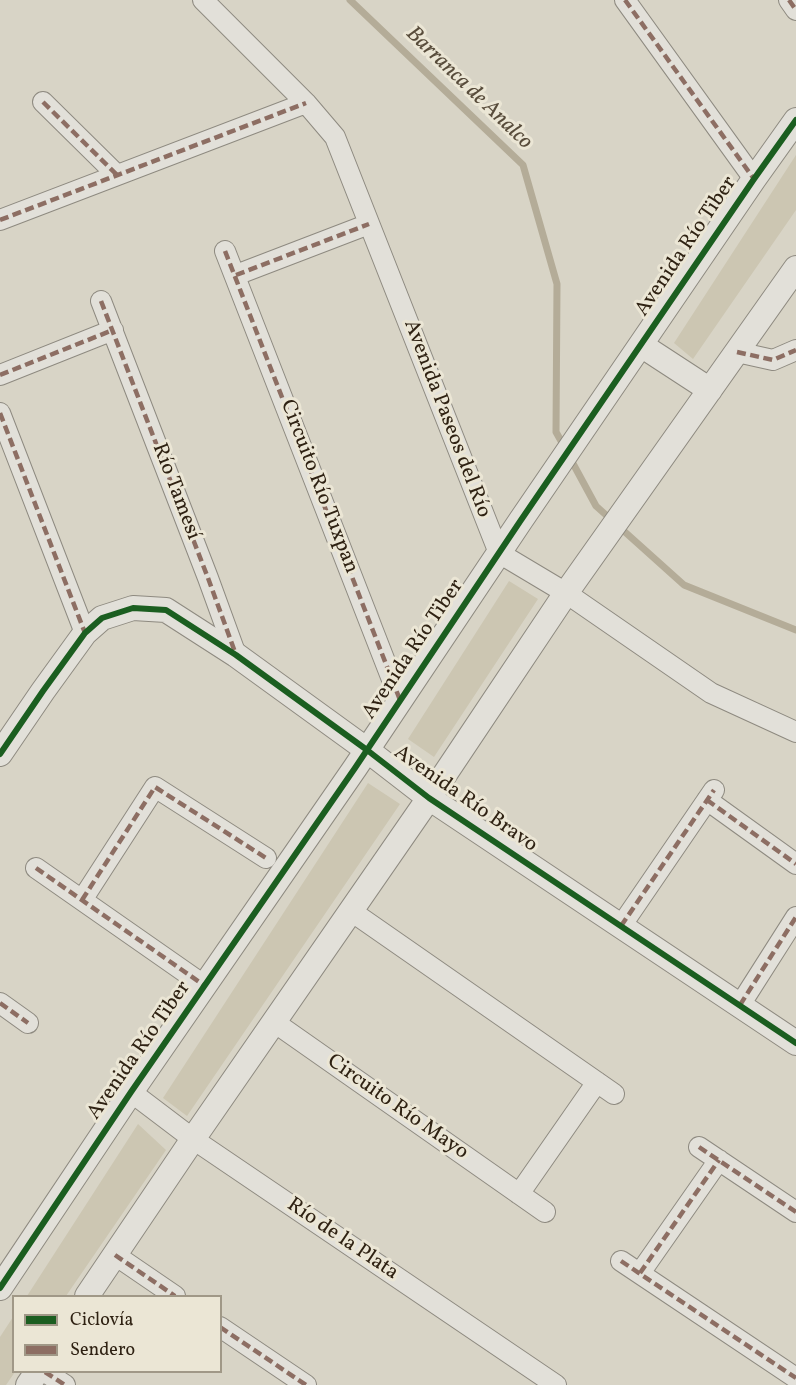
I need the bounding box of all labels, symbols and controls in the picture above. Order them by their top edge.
water label: Barranca de Analco [399,22,537,156]
street label: Avenida Río Tiber [631,172,743,322]
street label: Avenida Paseos del Río [397,317,495,521]
street label: Circuito Río Tuxpan [273,397,363,577]
street label: Río Tamesí [145,440,205,544]
street label: Avenida Río Tiber [358,575,470,725]
street label: Avenida Río Bravo [388,741,542,859]
street label: Avenida Río Tiber [83,977,197,1125]
street label: Circuito Río Mayo [322,1050,472,1166]
street label: Río de la Plata [281,1193,403,1287]
legend [12,1295,222,1373]
text: Ciclovía [70,1308,133,1333]
text: Sendero [70,1338,135,1363]

